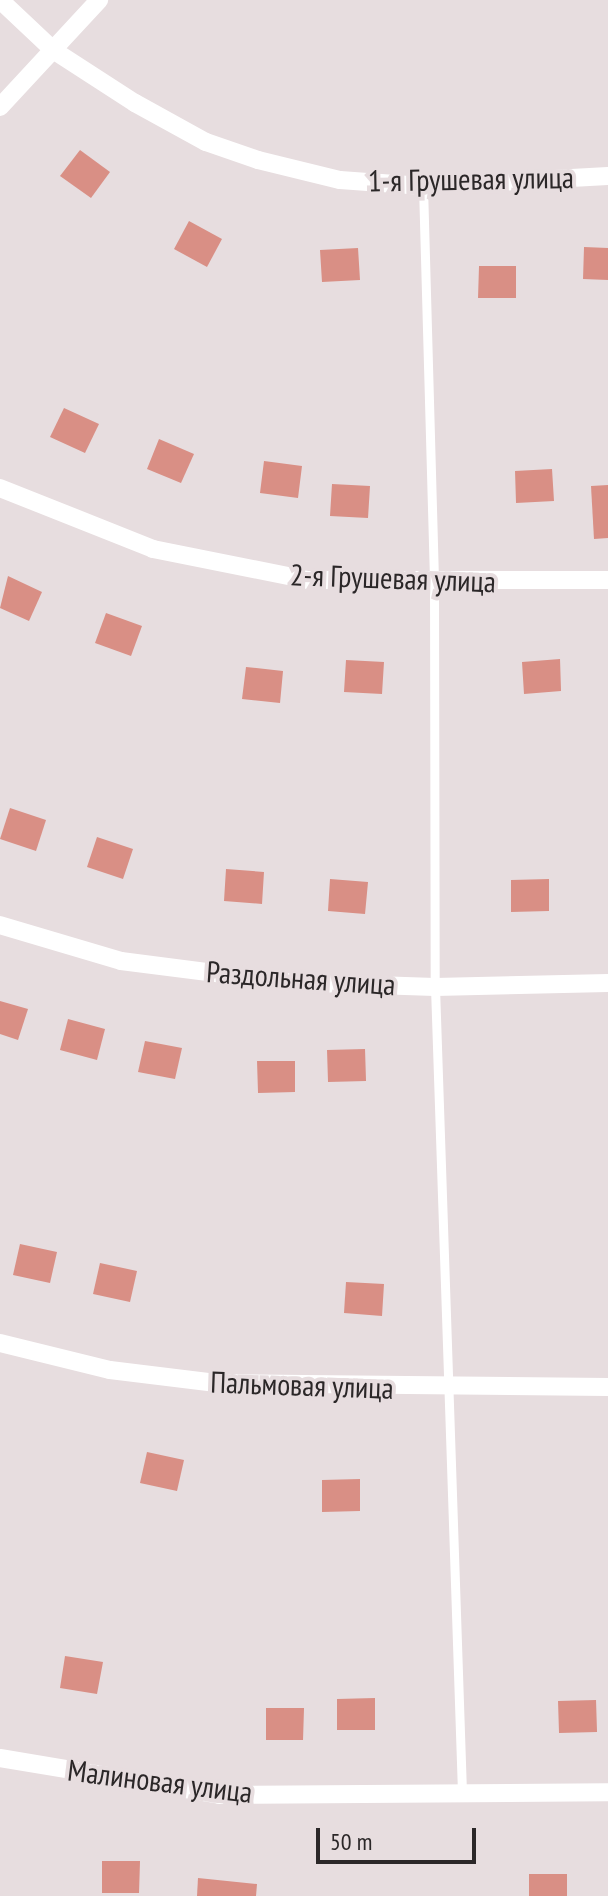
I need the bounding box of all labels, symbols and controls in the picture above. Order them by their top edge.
street label: 1-я Грушевая улица [368,159,574,199]
street label: 2-я Грушевая улица [289,556,497,600]
street label: Раздольная улица [205,953,397,1003]
street label: Пальмовая улица [210,1364,394,1406]
street label: Малиновая улица [65,1752,255,1810]
scale bar [320,1812,480,1862]
text: 50 m [330,1826,372,1857]

